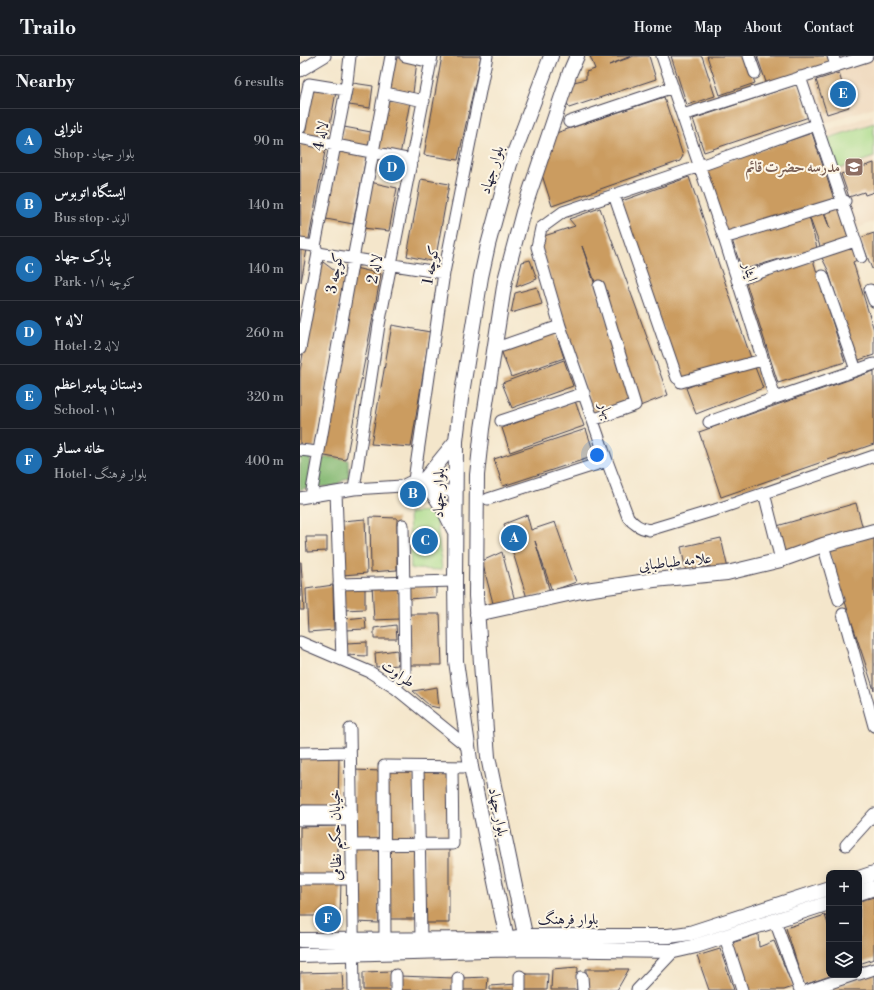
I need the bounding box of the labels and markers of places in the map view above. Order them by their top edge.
pin: E [830,79,856,109]
pin: D [379,153,405,183]
school or university icon: مدرسه حضرت قائم [843,156,865,178]
place label: مدرسه حضرت قائم [746,158,840,180]
pin: B [400,479,426,509]
pin: A [501,523,527,553]
pin: C [412,526,438,556]
pin: F [315,904,341,934]

